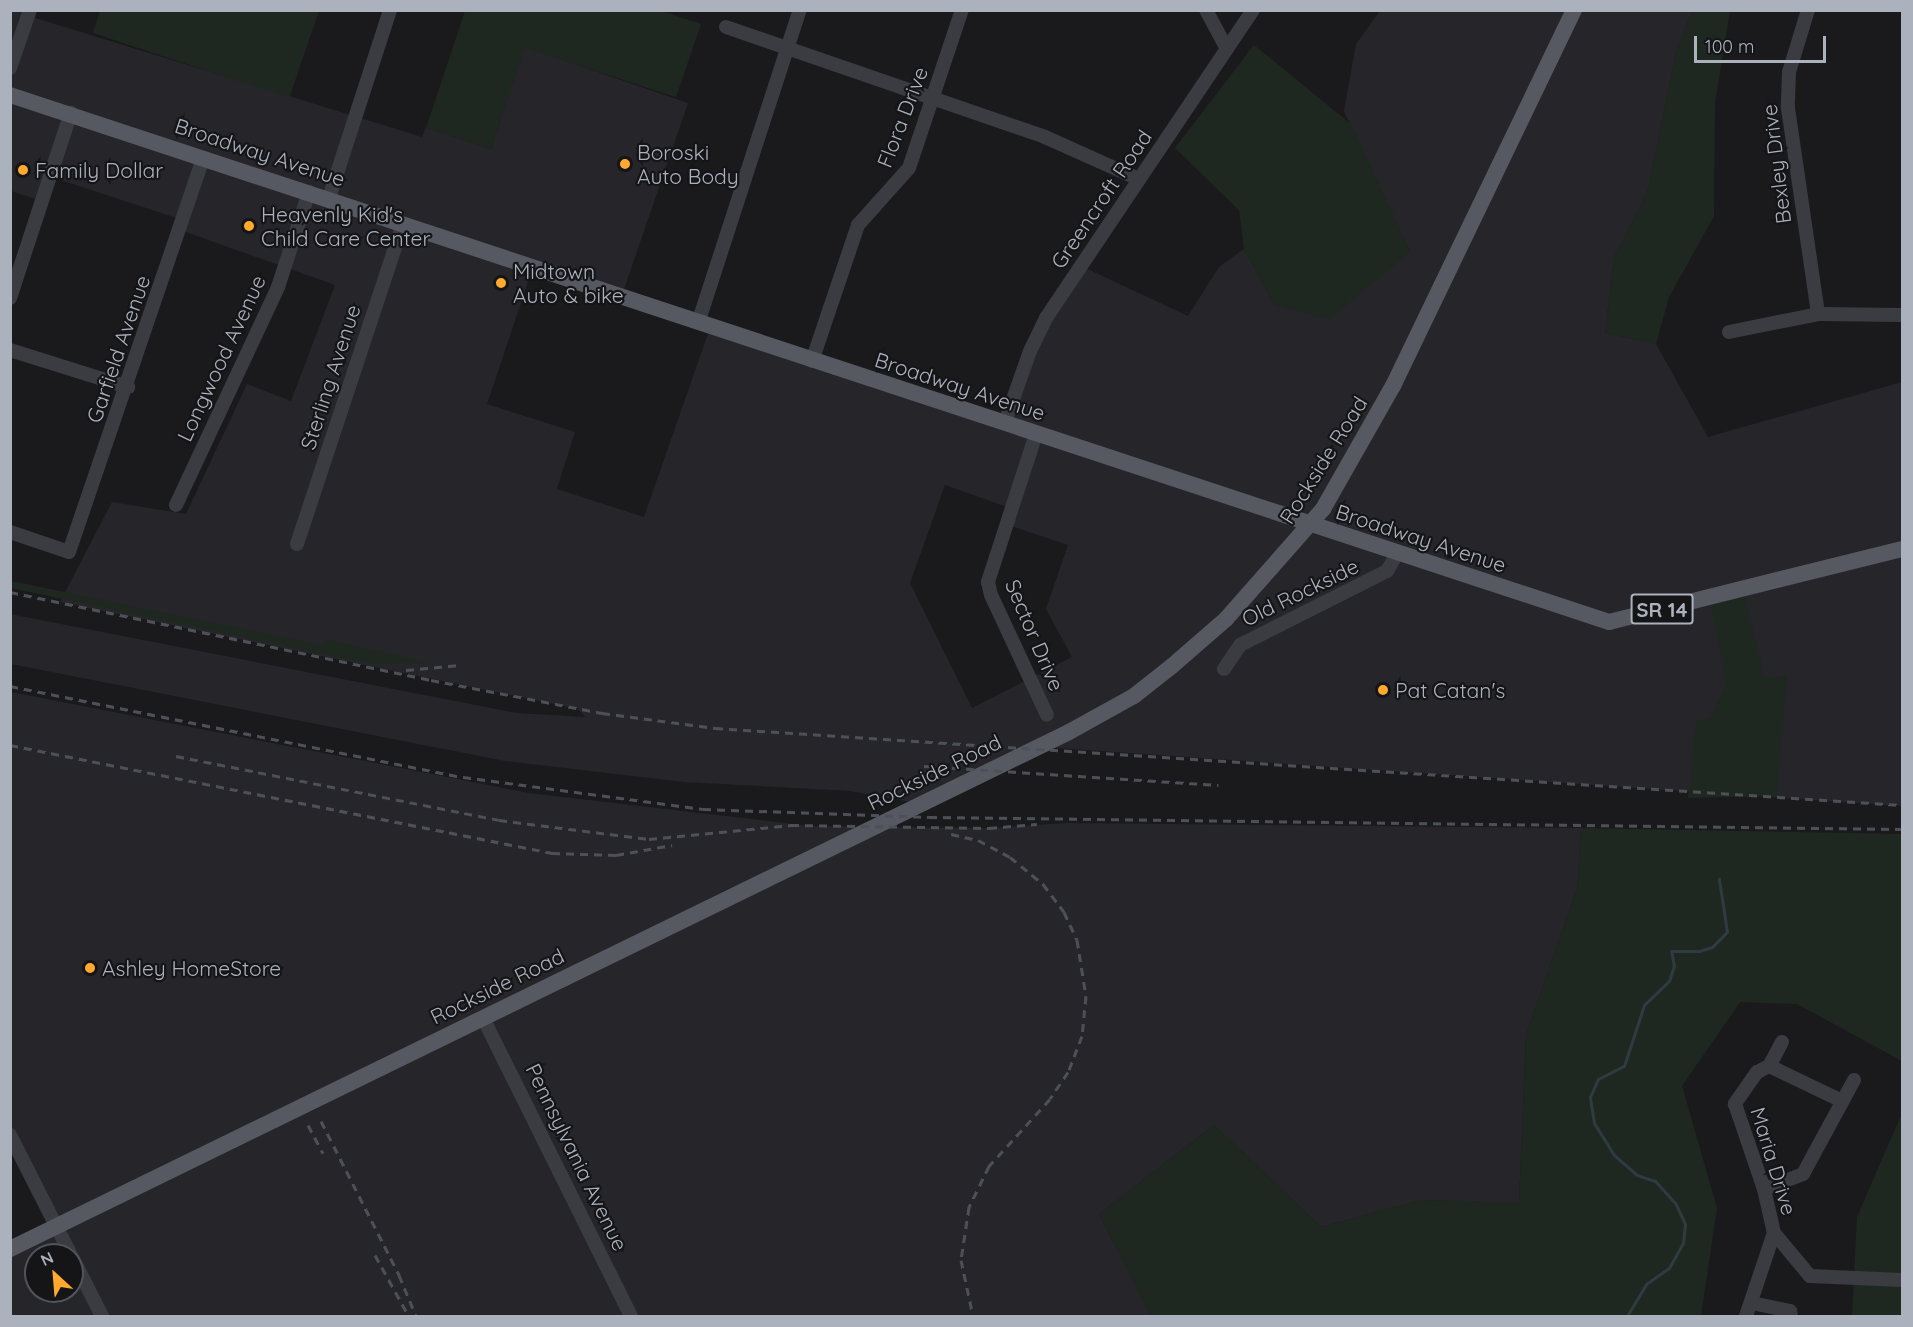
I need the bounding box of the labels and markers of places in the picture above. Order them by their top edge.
place label: Boroski Auto Body [637,139,739,189]
place label: Family Dollar [35,157,163,183]
marker: Boroski Auto Body [618,157,632,171]
marker: Family Dollar [16,163,30,177]
place label: Heavenly Kid's Child Care Center [261,201,431,251]
marker: Heavenly Kid's Child Care Center [242,219,256,233]
place label: Midtown Auto & bike [513,258,624,308]
marker: Midtown Auto & bike [494,276,508,290]
place label: Pat Catan's [1395,677,1505,703]
marker: Pat Catan's [1376,683,1390,697]
place label: Ashley HomeStore [102,955,281,981]
marker: Ashley HomeStore [83,961,97,975]

